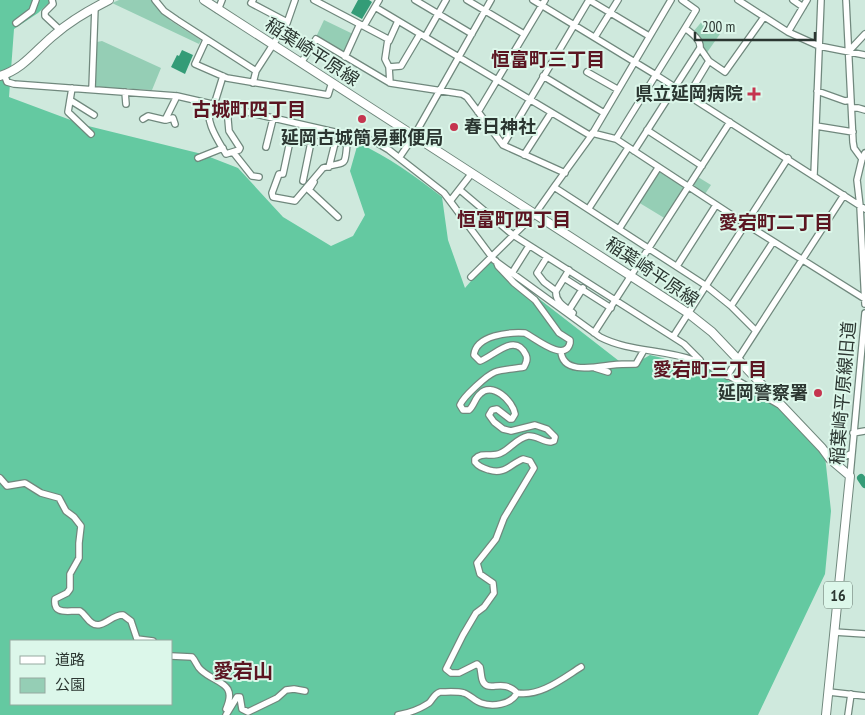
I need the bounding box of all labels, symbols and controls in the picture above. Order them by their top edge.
scale bar [695,10,815,42]
street label: 稲葉崎平原線 [261,13,364,91]
text: 200 m [702,17,735,36]
district label: 恒富町三丁目 [491,47,605,71]
place label: 県立延岡病院 [635,82,743,105]
marker: 県立延岡病院 [747,87,761,101]
district label: 古城町四丁目 [192,97,306,121]
marker: 延岡古城簡易郵便局 [356,113,368,125]
place label: 春日神社 [464,115,536,138]
marker: 春日神社 [448,121,460,133]
place label: 延岡古城簡易郵便局 [281,126,443,149]
district label: 恒富町四丁目 [457,207,571,231]
district label: 愛宕町二丁目 [719,210,833,234]
street label: 稲葉崎平原線 [601,232,703,311]
street label: 稲葉崎平原線旧道 [825,320,860,466]
district label: 愛宕町三丁目 [653,357,767,381]
place label: 延岡警察署 [718,381,808,404]
marker: 延岡警察署 [812,387,824,399]
road number: 16 [824,582,852,608]
legend [10,640,172,705]
text: 道路 [55,650,85,669]
district label: 愛宕山 [213,658,273,684]
text: 公園 [55,675,85,694]

